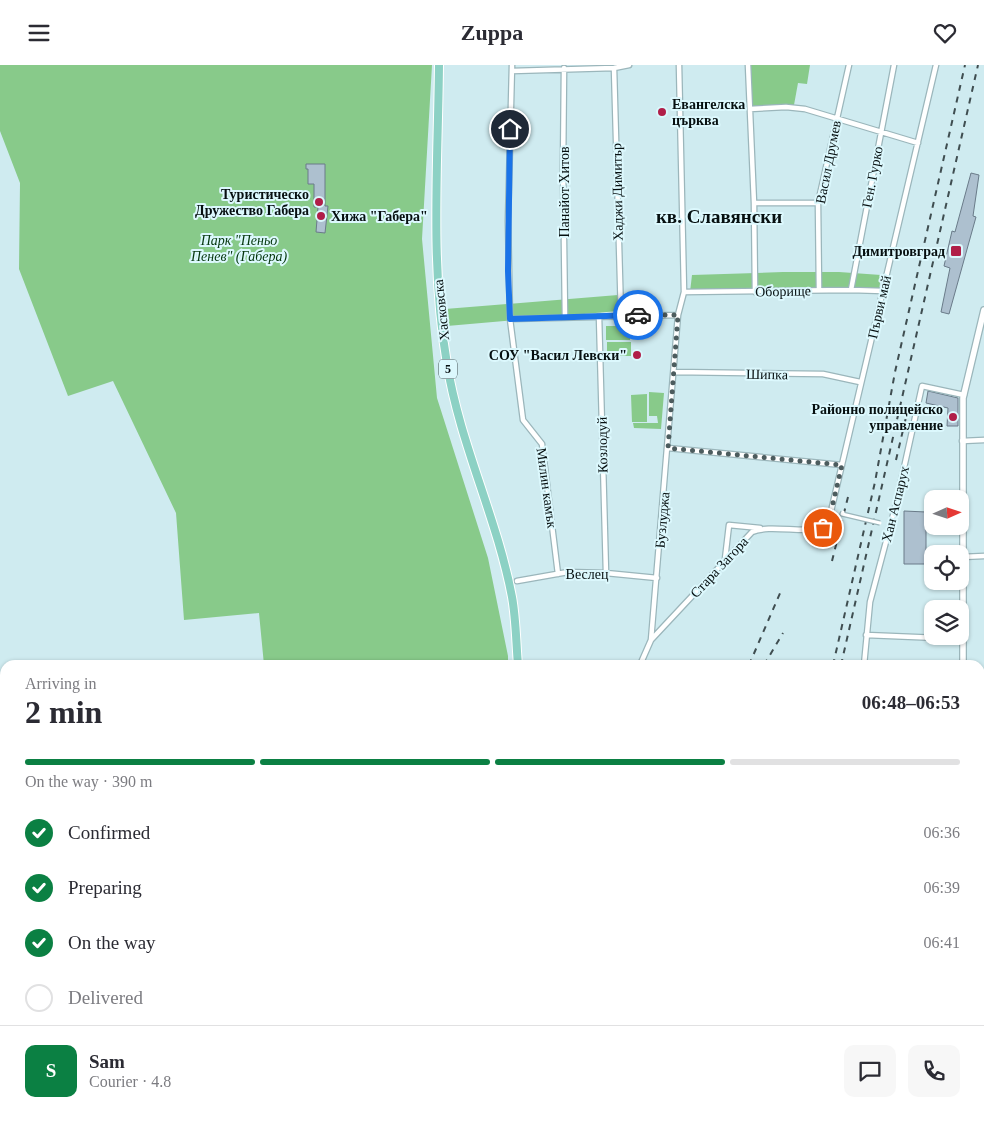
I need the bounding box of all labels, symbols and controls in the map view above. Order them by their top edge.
icon: menu [25,19,53,47]
icon: heart [931,19,959,47]
text: Zuppa [461,20,523,45]
place label: Евангелска църква [672,97,745,128]
marker: Евангелска църква [656,106,668,118]
pin [489,108,531,150]
icon: home [496,115,524,143]
street label: Васил Друмев [813,119,844,205]
street label: Хаджи Димитър [609,143,626,241]
street label: Ген. Гурко [859,145,886,209]
street label: Панайот Хитов [557,146,572,238]
place label: Туристическо Дружество Габера [195,187,309,218]
marker: Туристическо Дружество Габера [313,196,325,208]
district label: кв. Славянски [656,206,782,227]
place label: Хижа "Габера" [331,209,428,224]
marker: Хижа "Габера" [315,210,327,222]
park label: Парк "Пеньо Пенев" (Габера) [190,233,287,265]
place label: Димитровград [852,244,945,259]
marker: Димитровград [949,244,963,258]
street label: Първи май [865,274,894,340]
street label: Хасковска [431,278,452,341]
street label: Оборище [755,284,811,299]
courier [613,290,663,340]
icon: car [624,301,652,329]
place label: СОУ "Васил Левски" [489,348,627,363]
marker: СОУ "Васил Левски" [631,349,643,361]
road number: 5 [439,359,457,379]
street label: Шипка [746,367,789,382]
place label: Районно полицейско управление [812,402,943,433]
marker: Районно полицейско управление [947,411,959,423]
street label: Козлодуй [595,416,610,473]
street label: Милин камък [533,447,560,529]
street label: Хан Аспарух [879,465,912,544]
north arrow [924,490,969,535]
map controls [924,490,969,645]
street label: Бузлуджа [653,491,672,549]
pin [802,507,844,549]
icon: bag [809,514,837,542]
street label: Стара Загора [688,533,752,601]
button: locate [924,545,969,590]
street label: Веслец [566,567,609,582]
button: layers [924,600,969,645]
text: Arriving in [25,675,97,692]
text: 06:48–06:53 [862,692,960,713]
text: 2 min [25,694,102,730]
text: On the way · 390 m [25,773,153,790]
icon: check [25,819,53,847]
text: Confirmed [68,822,150,843]
text: 06:36 [924,824,960,841]
icon: check [25,874,53,902]
text: Preparing [68,877,142,898]
text: 06:39 [924,879,960,896]
icon: check [25,929,53,957]
text: On the way [68,932,156,953]
text: 06:41 [924,934,960,951]
text: Delivered [68,987,143,1008]
button: chat [844,1045,896,1097]
button: phone [908,1045,960,1097]
text: Sam [89,1051,125,1072]
text: S [46,1060,56,1081]
text: Courier · 4.8 [89,1073,171,1090]

